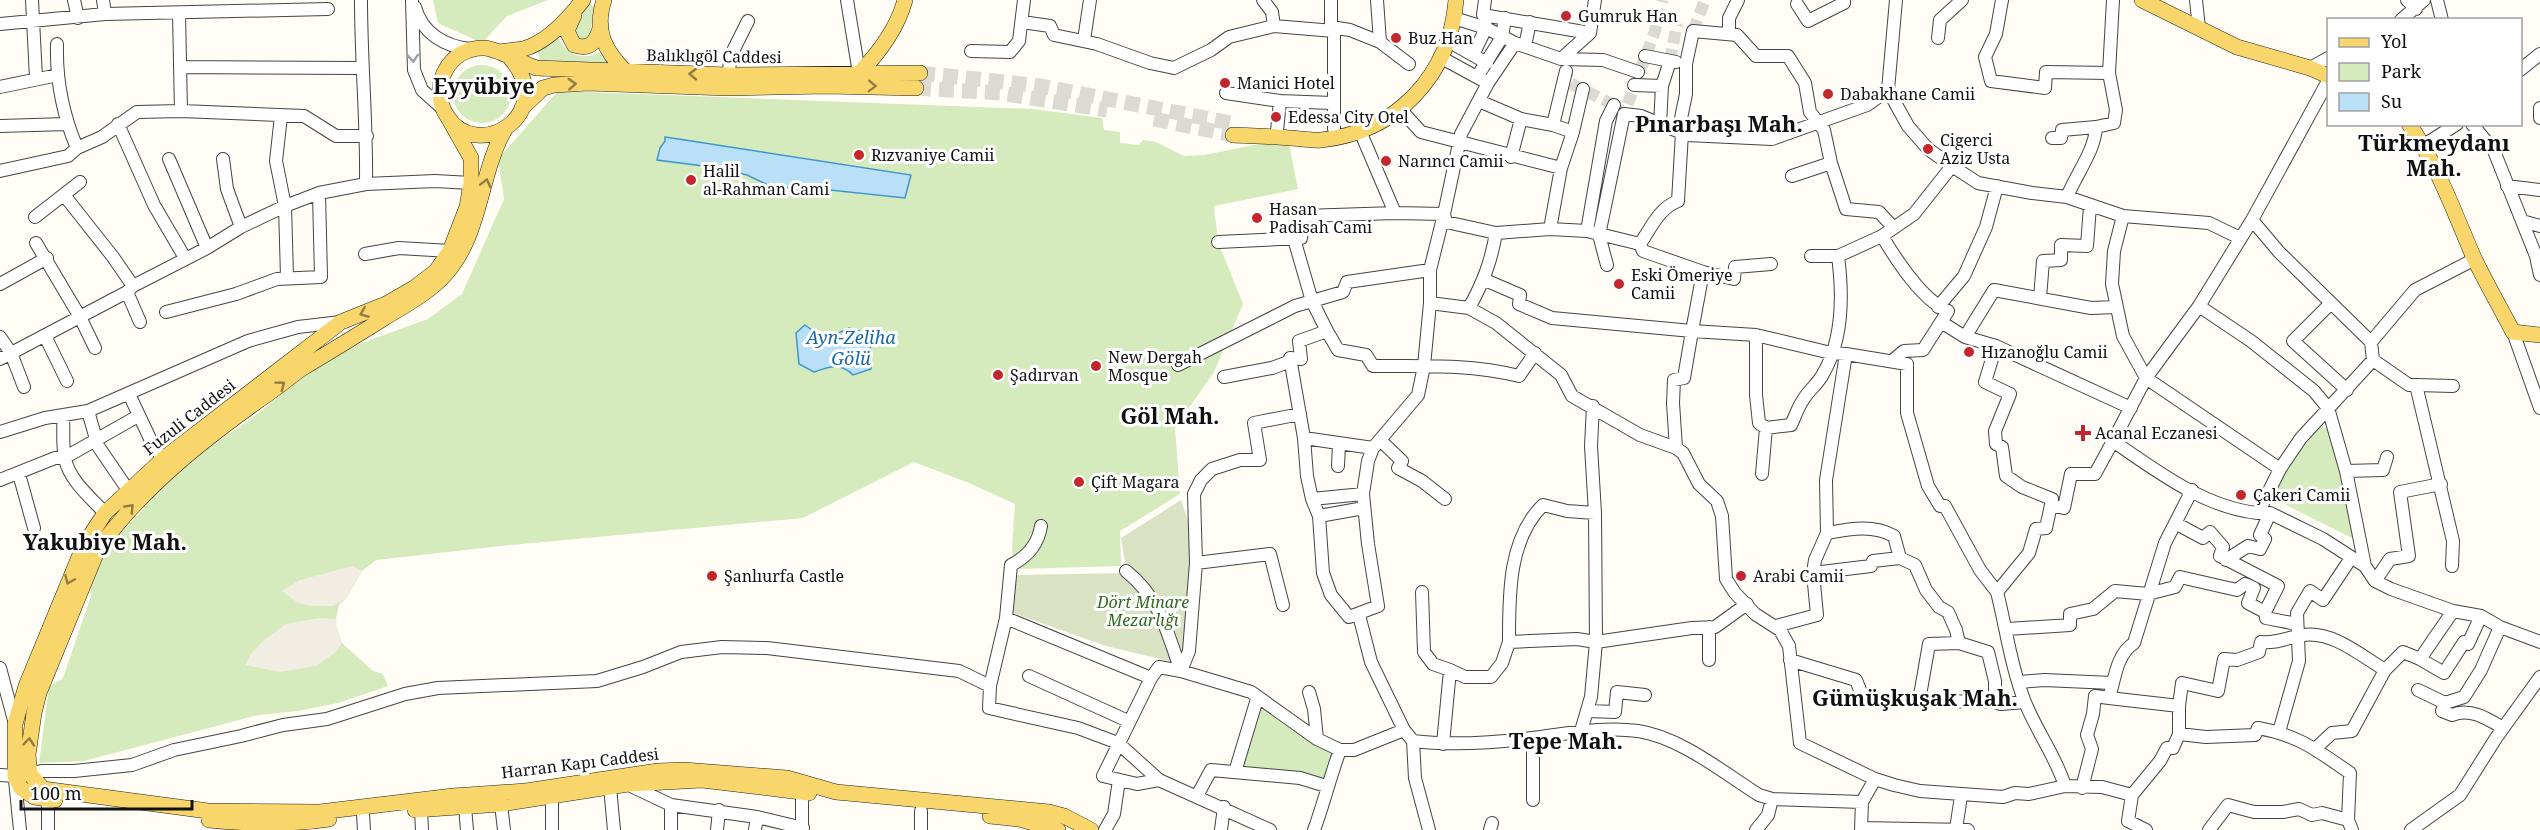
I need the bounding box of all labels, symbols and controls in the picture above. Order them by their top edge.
place label: Gumruk Han [1578,5,1678,27]
marker: Gumruk Han [1559,9,1573,23]
legend [2327,18,2522,126]
place label: Buz Han [1408,27,1473,49]
text: Yol [2380,29,2407,53]
marker: Buz Han [1389,31,1403,45]
street label: Balıklıgöl Caddesi [646,44,782,68]
one-way arrow [406,54,419,63]
text: Park [2381,59,2421,83]
one-way arrow [689,68,698,81]
district label: Eyyübiye [433,70,535,100]
place label: Manici Hotel [1237,72,1335,94]
marker: Manici Hotel [1218,76,1232,90]
one-way arrow [567,77,576,90]
one-way arrow [867,80,876,93]
place label: Dabakhane Camii [1840,83,1975,105]
marker: Dabakhane Camii [1821,87,1835,101]
text: Su [2381,89,2403,113]
place label: Edessa City Otel [1288,106,1409,128]
district label: Pınarbaşı Mah. [1635,108,1803,138]
marker: Edessa City Otel [1269,110,1283,124]
district label: Türkmeydanı Mah. [2358,127,2510,182]
place label: Cigerci Aziz Usta [1940,129,2010,169]
marker: Cigerci Aziz Usta [1921,142,1935,156]
place label: Rızvaniye Camii [871,144,994,166]
marker: Rızvaniye Camii [852,148,866,162]
place label: Narıncı Camii [1398,150,1504,172]
marker: Narıncı Camii [1379,154,1393,168]
place label: Halil al-Rahman Cami [703,160,829,200]
marker: Halil al-Rahman Cami [684,173,698,187]
one-way arrow [478,178,491,188]
place label: Hasan Padisah Cami [1269,198,1372,238]
marker: Hasan Padisah Cami [1250,211,1264,225]
place label: Eski Ömeriye Camii [1631,264,1733,304]
marker: Eski Ömeriye Camii [1612,277,1626,291]
one-way arrow [359,305,370,318]
water label: Ayn-Zeliha Gölü [804,325,896,370]
place label: Hızanoğlu Camii [1981,341,2108,363]
marker: Hızanoğlu Camii [1962,345,1976,359]
place label: New Dergah Mosque [1108,346,1202,386]
marker: New Dergah Mosque [1089,359,1103,373]
place label: Şadırvan [1010,364,1079,386]
marker: Şadırvan [991,368,1005,382]
street label: Fuzuli Caddesi [138,374,240,460]
one-way arrow [274,381,285,392]
district label: Göl Mah. [1120,400,1220,430]
place label: Acanal Eczanesi [2095,422,2218,444]
marker: Acanal Eczanesi [2076,426,2090,440]
place label: Çift Magara [1091,471,1180,493]
marker: Çift Magara [1072,475,1086,489]
place label: Çakeri Camii [2253,484,2350,506]
marker: Çakeri Camii [2234,488,2248,502]
one-way arrow [123,505,134,516]
district label: Yakubiye Mah. [23,526,187,556]
place label: Şanlıurfa Castle [724,565,844,587]
place label: Arabi Camii [1753,565,1844,587]
marker: Şanlıurfa Castle [705,569,719,583]
marker: Arabi Camii [1734,569,1748,583]
one-way arrow [64,573,76,584]
park label: Dört Minare Mezarlığı [1096,591,1189,631]
district label: Gümüşkuşak Mah. [1812,682,2018,712]
district label: Tepe Mah. [1509,725,1623,755]
one-way arrow [22,738,35,747]
street label: Harran Kapı Caddesi [500,742,660,784]
scale bar [21,773,192,811]
text: 100 m [30,781,82,805]

